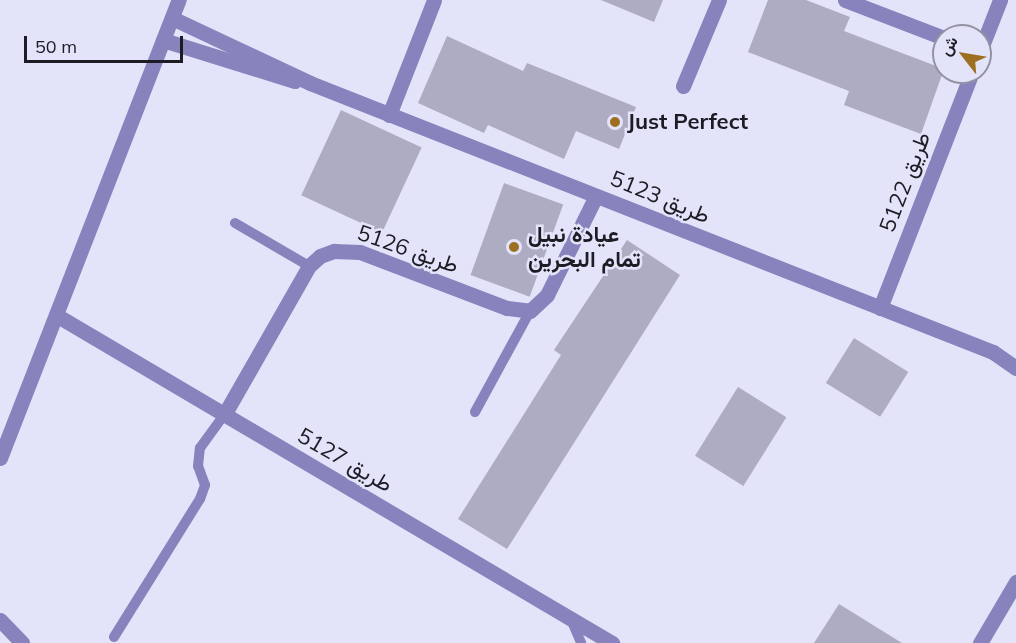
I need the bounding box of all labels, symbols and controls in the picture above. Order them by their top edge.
scale bar [27,24,186,62]
north arrow [932,24,992,84]
text: ش [935,32,962,59]
text: 50 m [35,35,77,58]
place label: Just Perfect [627,109,748,135]
marker: Just Perfect [608,115,622,129]
street label: طريق 5122 [874,128,936,236]
street label: طريق 5123 [606,165,714,229]
street label: طريق 5126 [354,219,462,279]
place label: عيادة نبيل تمام البحرين [528,221,641,272]
marker: عيادة نبيل تمام البحرين [505,238,523,256]
street label: طريق 5127 [293,422,397,498]

